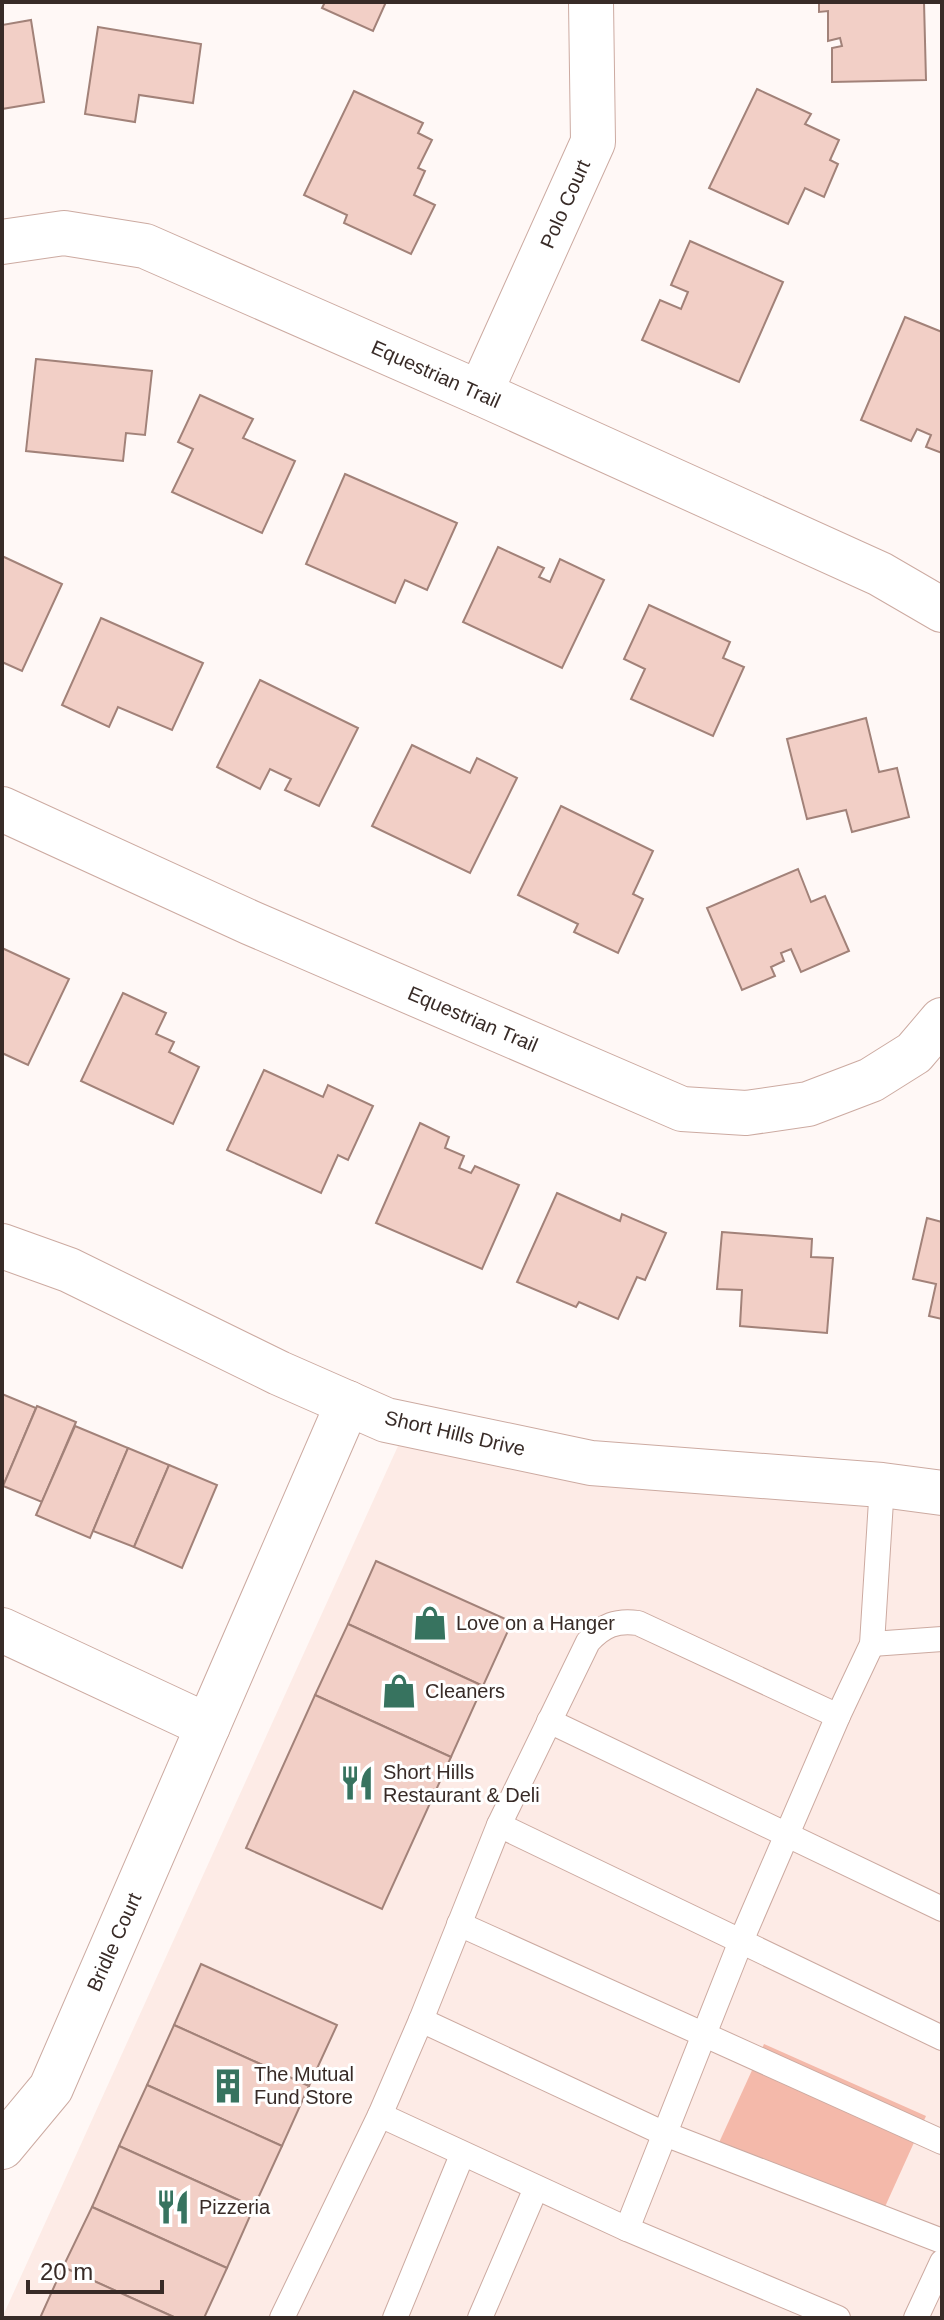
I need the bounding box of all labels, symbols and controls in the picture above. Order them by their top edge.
street label: Polo Court [536,156,594,252]
street label: Equestrian Trail [368,336,504,412]
street label: Equestrian Trail [405,982,541,1056]
street label: Short Hills Drive [383,1406,527,1460]
shop icon: Love on a Hanger [411,1604,449,1642]
place label: Love on a Hanger [456,1612,615,1634]
shop icon: Cleaners [380,1672,418,1710]
place label: Cleaners [425,1680,505,1702]
place label: Short Hills Restaurant & Deli [383,1761,540,1806]
restaurant icon: Short Hills Restaurant & Deli [338,1764,376,1802]
street label: Bridle Court [82,1889,146,1995]
place label: The Mutual Fund Store [254,2063,354,2108]
building icon: The Mutual Fund Store [209,2067,247,2105]
restaurant icon: Pizzeria [154,2188,192,2226]
place label: Pizzeria [199,2196,271,2218]
scale bar [28,2244,162,2294]
text: 20 m [40,2258,93,2285]

